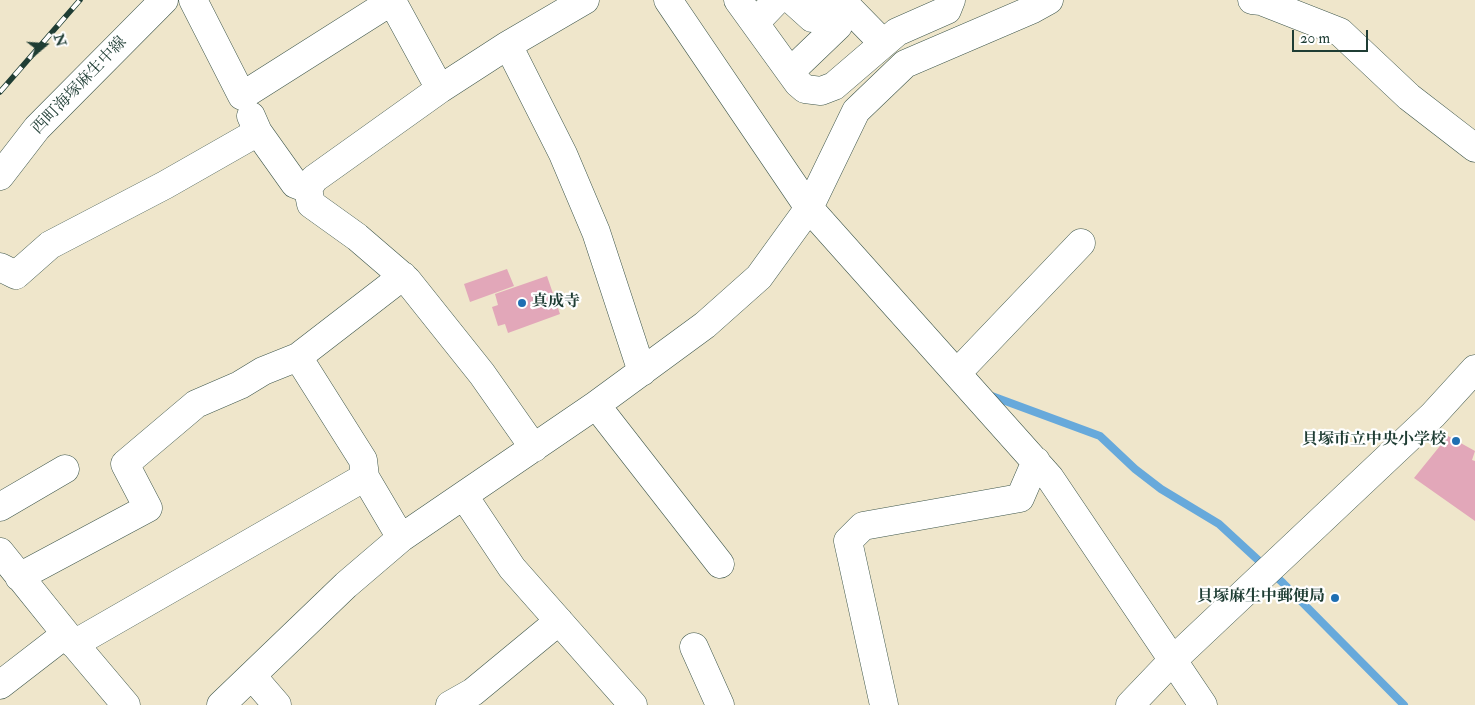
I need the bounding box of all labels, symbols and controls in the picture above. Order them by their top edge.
north arrow [20,20,70,70]
scale bar [1295,20,1371,52]
text: 20 m [1300,29,1330,48]
text: N [50,32,70,49]
street label: 西町海塚麻生中線 [29,33,131,139]
place label: 真成寺 [532,293,580,313]
marker: 真成寺 [516,297,528,309]
place label: 貝塚市立中央小学校 [1302,431,1446,451]
marker: 貝塚市立中央小学校 [1450,435,1462,447]
place label: 貝塚麻生中郵便局 [1197,588,1325,608]
marker: 貝塚麻生中郵便局 [1329,592,1341,604]

